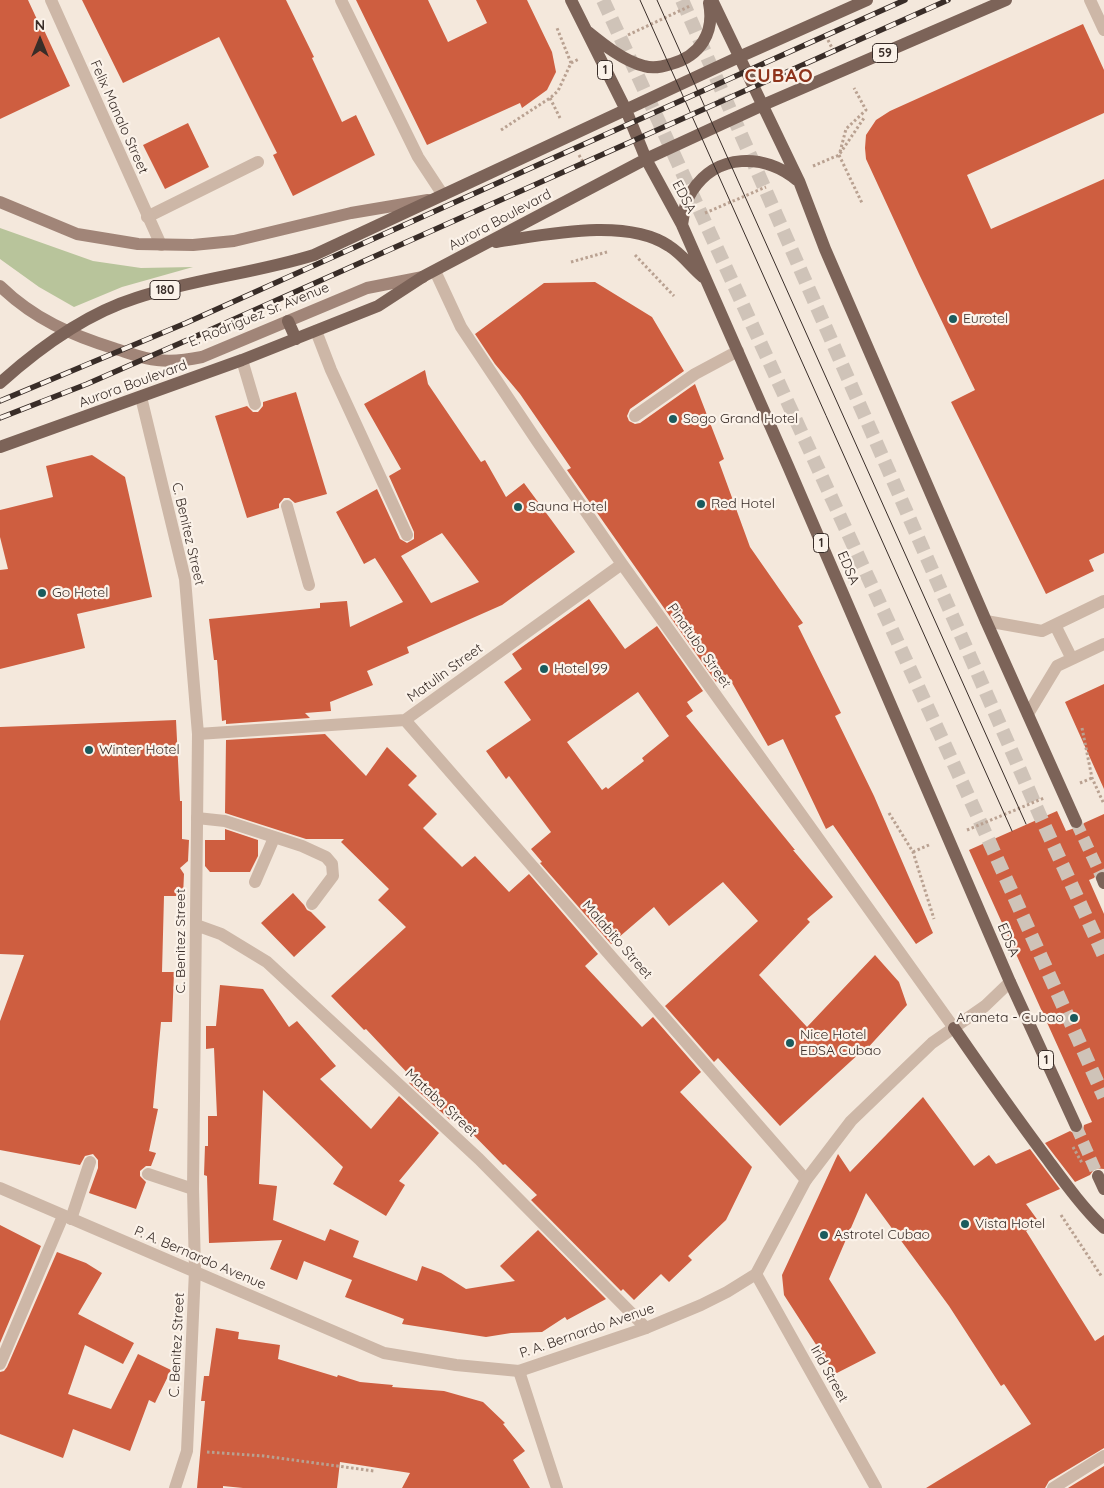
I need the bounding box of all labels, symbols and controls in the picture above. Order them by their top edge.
north arrow [15,15,65,65]
text: N [35,16,45,34]
road number: 59 [872,44,898,62]
street label: Felix Manalo Street [86,58,152,176]
road number: 1 [598,60,612,80]
district label: CUBAO [744,65,814,87]
street label: EDSA [668,178,700,216]
street label: Aurora Boulevard [446,186,554,254]
street label: E. Rodriguez Sr. Avenue [186,279,332,351]
road number: 180 [150,280,180,300]
place label: Eurotel [963,311,1008,327]
marker: Eurotel [947,313,959,325]
street label: Aurora Boulevard [77,357,189,411]
place label: Sogo Grand Hotel [683,411,798,427]
marker: Sogo Grand Hotel [667,413,679,425]
street label: C. Benitez Street [168,481,208,587]
place label: Red Hotel [711,496,775,512]
marker: Red Hotel [695,498,707,510]
place label: Sauna Hotel [528,499,607,515]
marker: Sauna Hotel [512,501,524,513]
road number: 1 [814,534,828,552]
street label: EDSA [833,549,863,587]
place label: Go Hotel [52,585,108,601]
marker: Go Hotel [36,587,48,599]
street label: Pinatubo Street [664,600,734,692]
street label: Matulin Street [404,640,486,706]
place label: Hotel 99 [554,661,608,677]
marker: Hotel 99 [538,663,550,675]
place label: Winter Hotel [99,742,180,758]
marker: Winter Hotel [83,744,95,756]
street label: C. Benitez Street [173,889,189,993]
street label: Malabito Street [578,897,656,983]
street label: EDSA [993,921,1023,959]
place label: Araneta - Cubao [956,1010,1064,1026]
marker: Araneta - Cubao [1068,1012,1080,1024]
place label: Nice Hotel EDSA Cubao [800,1027,881,1060]
marker: Nice Hotel EDSA Cubao [784,1037,796,1049]
road number: 1 [1038,1050,1054,1070]
street label: Mataba Street [402,1065,480,1141]
place label: Vista Hotel [975,1216,1045,1232]
marker: Vista Hotel [959,1218,971,1230]
street label: P. A. Bernardo Avenue [132,1223,268,1293]
place label: Astrotel Cubao [834,1227,930,1243]
marker: Astrotel Cubao [818,1229,830,1241]
street label: C. Benitez Street [166,1292,188,1398]
street label: P. A. Bernardo Avenue [517,1300,657,1362]
street label: Irid Street [807,1343,851,1405]

